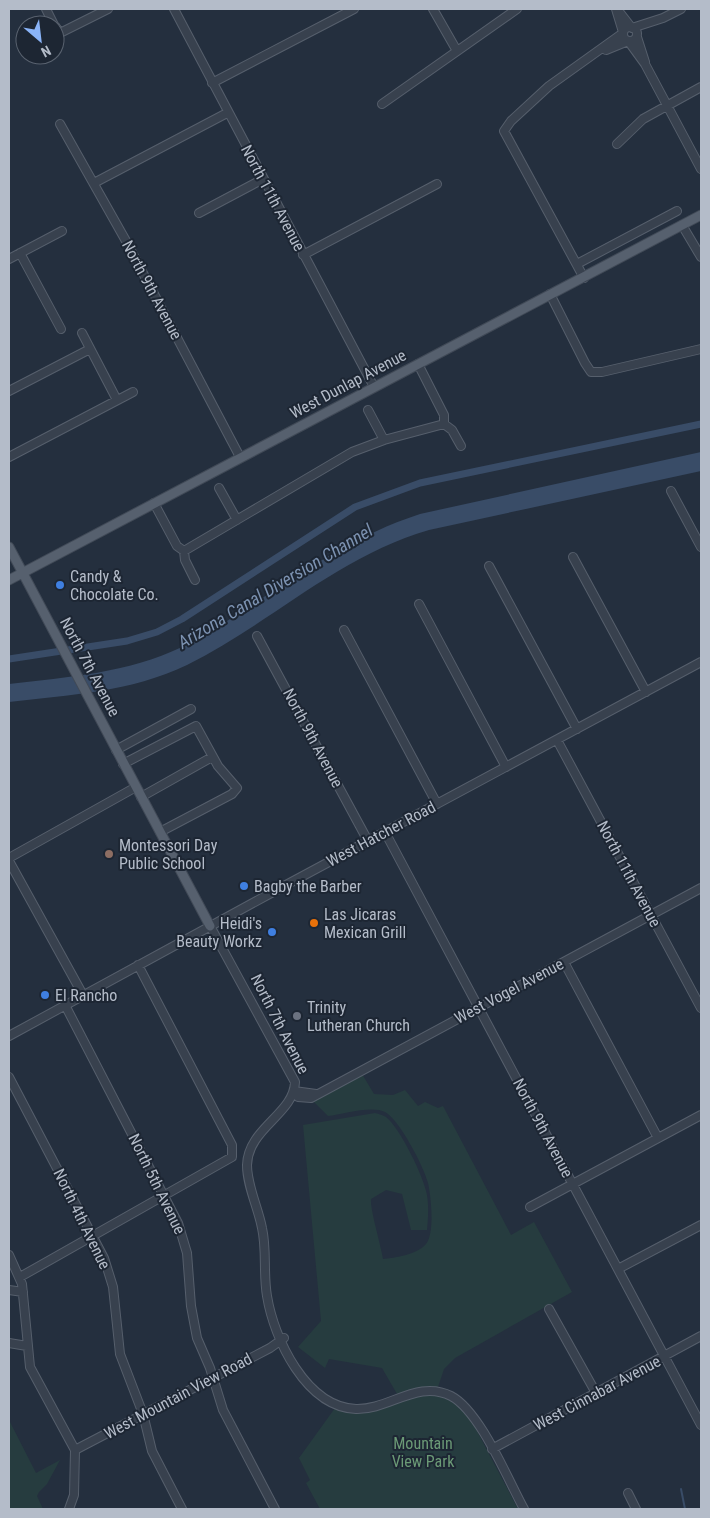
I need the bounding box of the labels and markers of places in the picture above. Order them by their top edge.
place label: Candy & Chocolate Co. [70,567,159,604]
marker: Candy & Chocolate Co. [54,579,66,591]
place label: Montessori Day Public School [119,836,218,873]
marker: Montessori Day Public School [103,848,115,860]
place label: Bagby the Barber [254,877,362,896]
marker: Bagby the Barber [238,880,250,892]
place label: Las Jicaras Mexican Grill [324,905,406,942]
place label: Heidi's Beauty Workz [176,914,262,951]
marker: Las Jicaras Mexican Grill [308,917,320,929]
marker: Heidi's Beauty Workz [266,926,278,938]
place label: El Rancho [55,986,117,1005]
marker: El Rancho [39,989,51,1001]
place label: Trinity Lutheran Church [307,998,410,1035]
marker: Trinity Lutheran Church [291,1010,303,1022]

